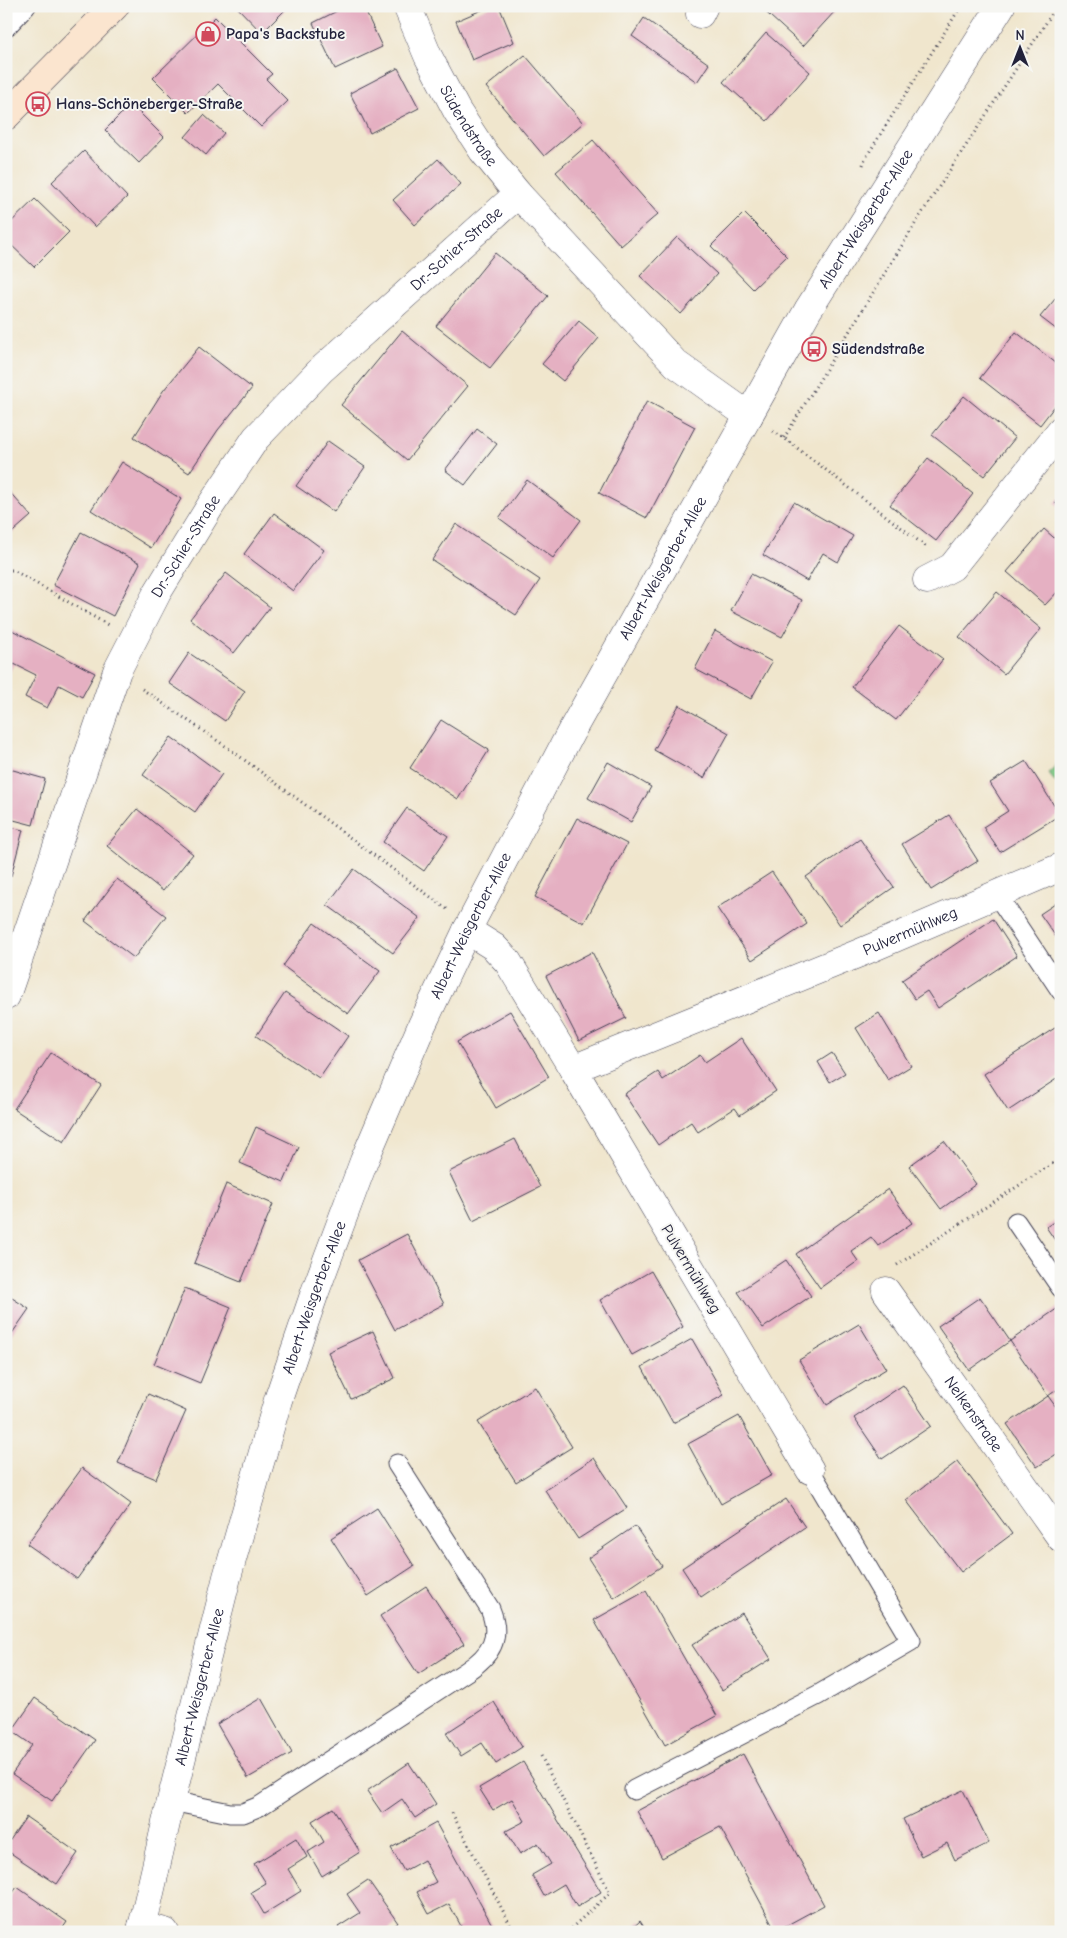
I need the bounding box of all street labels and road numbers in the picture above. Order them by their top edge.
street label: Südendstraße [436,82,501,170]
street label: Albert-Weisgerber-Allee [815,146,917,292]
street label: Dr.-Schier-Straße [407,203,506,294]
street label: Dr.-Schier-Straße [147,492,224,601]
street label: Albert-Weisgerber-Allee [616,493,710,643]
street label: Albert-Weisgerber-Allee [427,849,515,1002]
street label: Pulvermühlweg [860,903,960,959]
street label: Albert-Weisgerber-Allee [278,1219,350,1377]
street label: Pulvermühlweg [657,1221,725,1317]
street label: Nelkenstraße [940,1373,1006,1455]
street label: Albert-Weisgerber-Allee [171,1606,228,1767]

